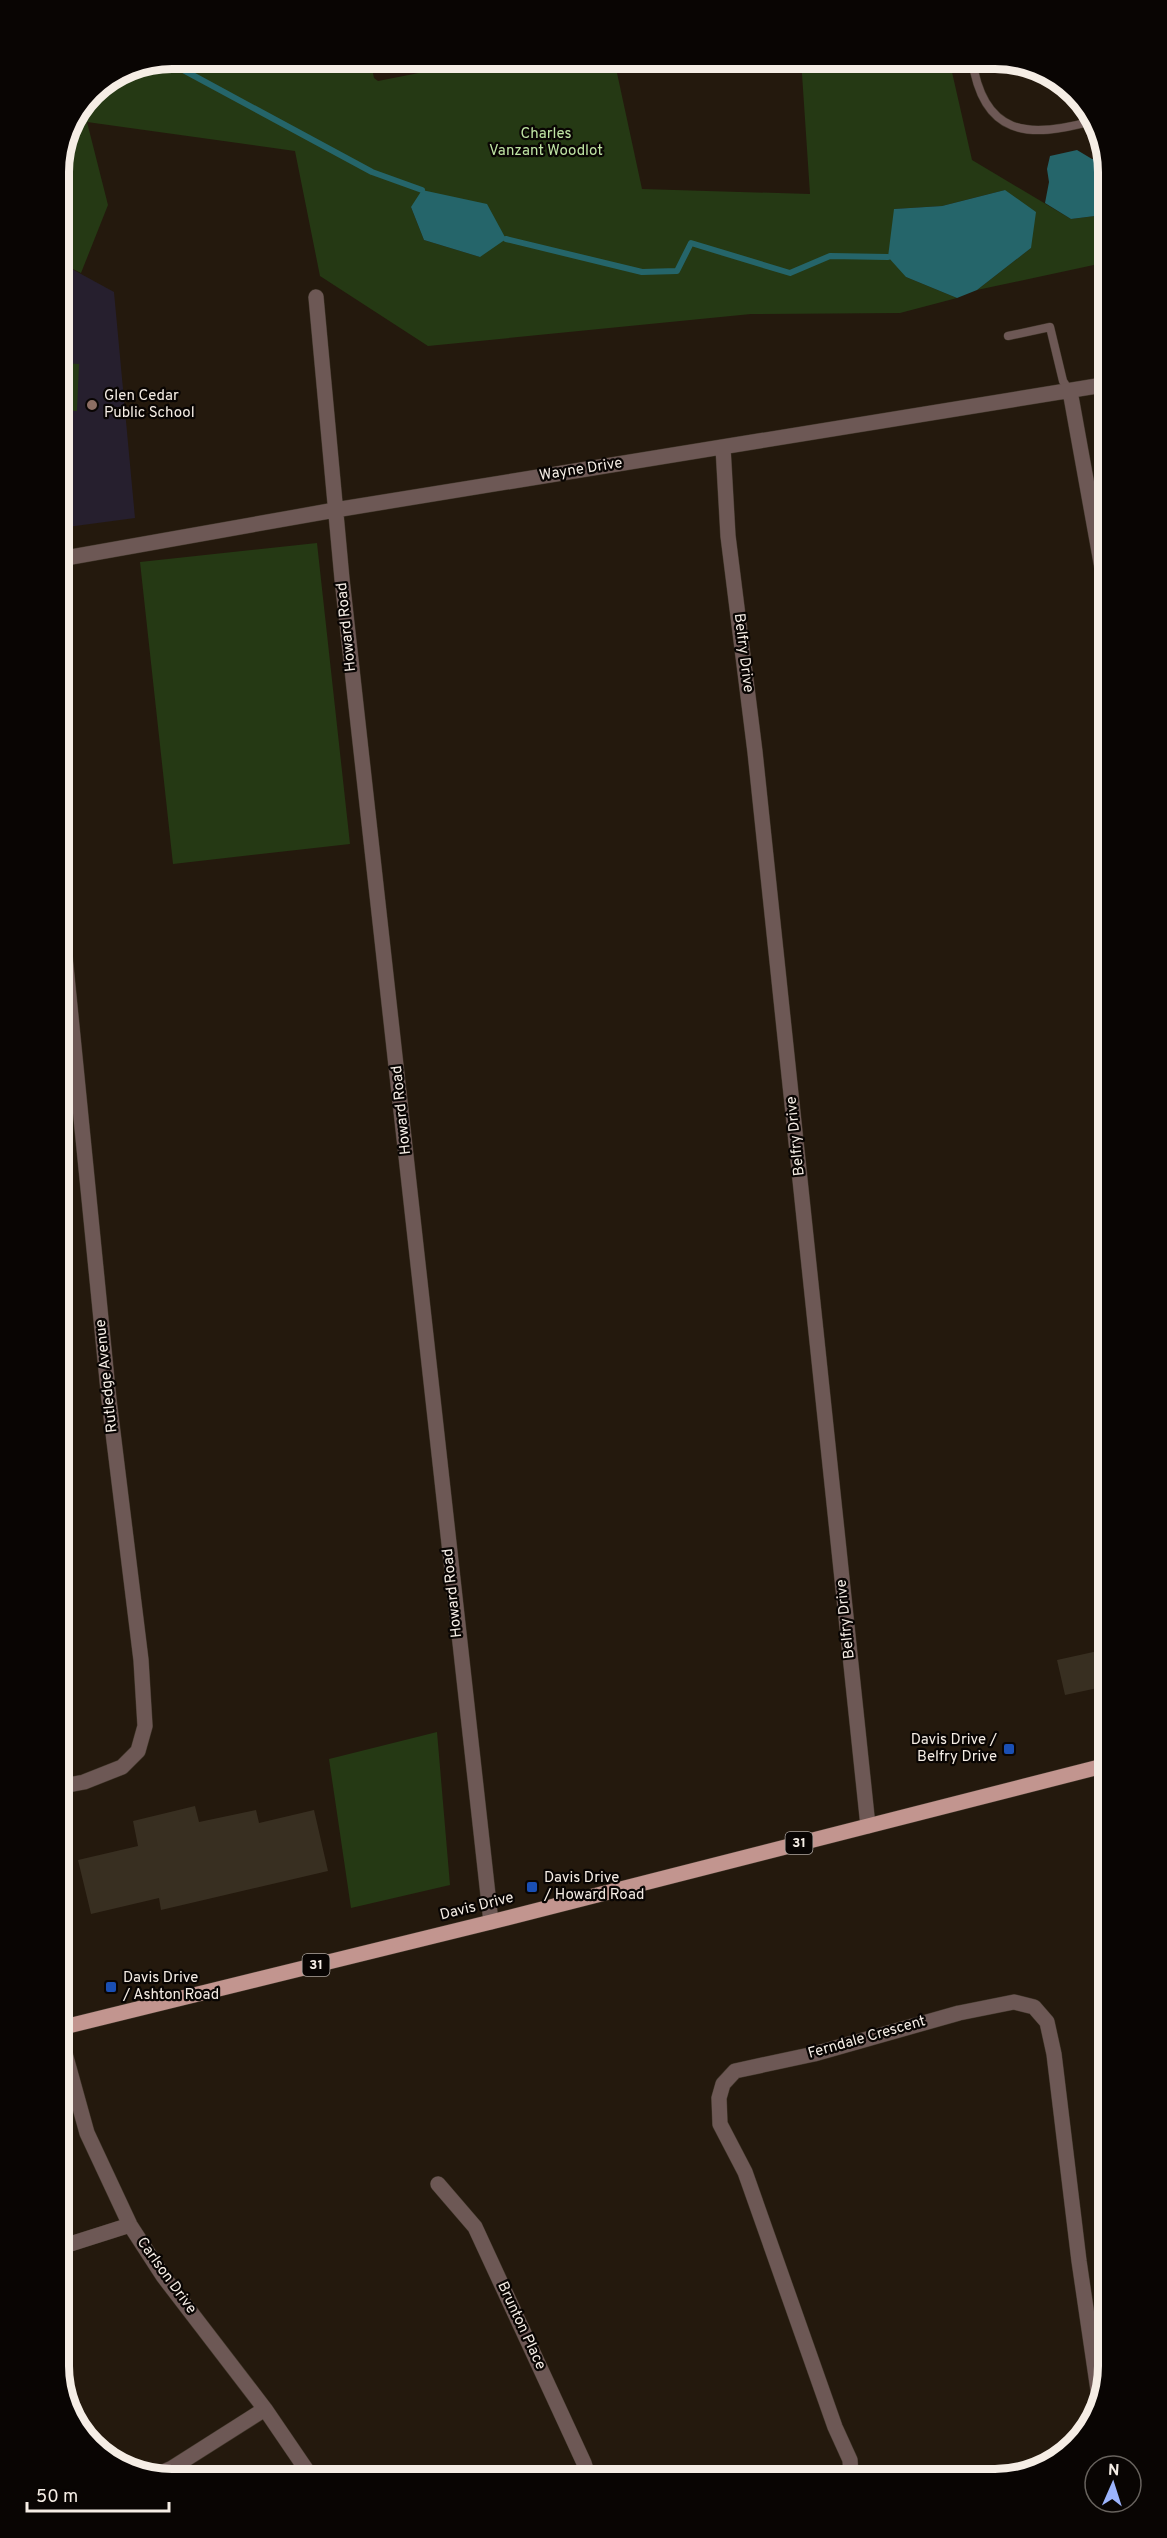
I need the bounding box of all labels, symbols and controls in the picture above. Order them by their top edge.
park label: Charles Vanzant Woodlot [489,125,603,161]
place label: Glen Cedar Public School [104,387,195,423]
marker: Glen Cedar Public School [85,398,99,412]
street label: Wayne Drive [538,454,624,486]
street label: Howard Road [333,581,361,673]
street label: Belfry Drive [729,612,757,694]
street label: Howard Road [388,1064,416,1156]
street label: Belfry Drive [782,1095,810,1177]
street label: Rutledge Avenue [92,1318,122,1434]
street label: Howard Road [439,1547,467,1639]
street label: Belfry Drive [832,1578,860,1660]
place label: Davis Drive / Belfry Drive [911,1731,998,1767]
marker: Davis Drive / Belfry Drive [1002,1742,1016,1756]
road number: 31 [786,1832,812,1854]
place label: Davis Drive / Howard Road [543,1869,644,1905]
marker: Davis Drive / Howard Road [525,1880,539,1894]
street label: Davis Drive [438,1889,516,1925]
road number: 31 [302,1954,330,1976]
place label: Davis Drive / Ashton Road [122,1969,219,2005]
marker: Davis Drive / Ashton Road [104,1980,118,1994]
street label: Ferndale Crescent [806,2012,928,2064]
street label: Carlson Drive [132,2234,200,2318]
street label: Brunton Place [492,2279,550,2373]
north arrow [1083,2454,1143,2514]
text: N [1107,2461,1120,2481]
scale bar [27,2475,170,2513]
text: 50 m [36,2486,78,2509]

